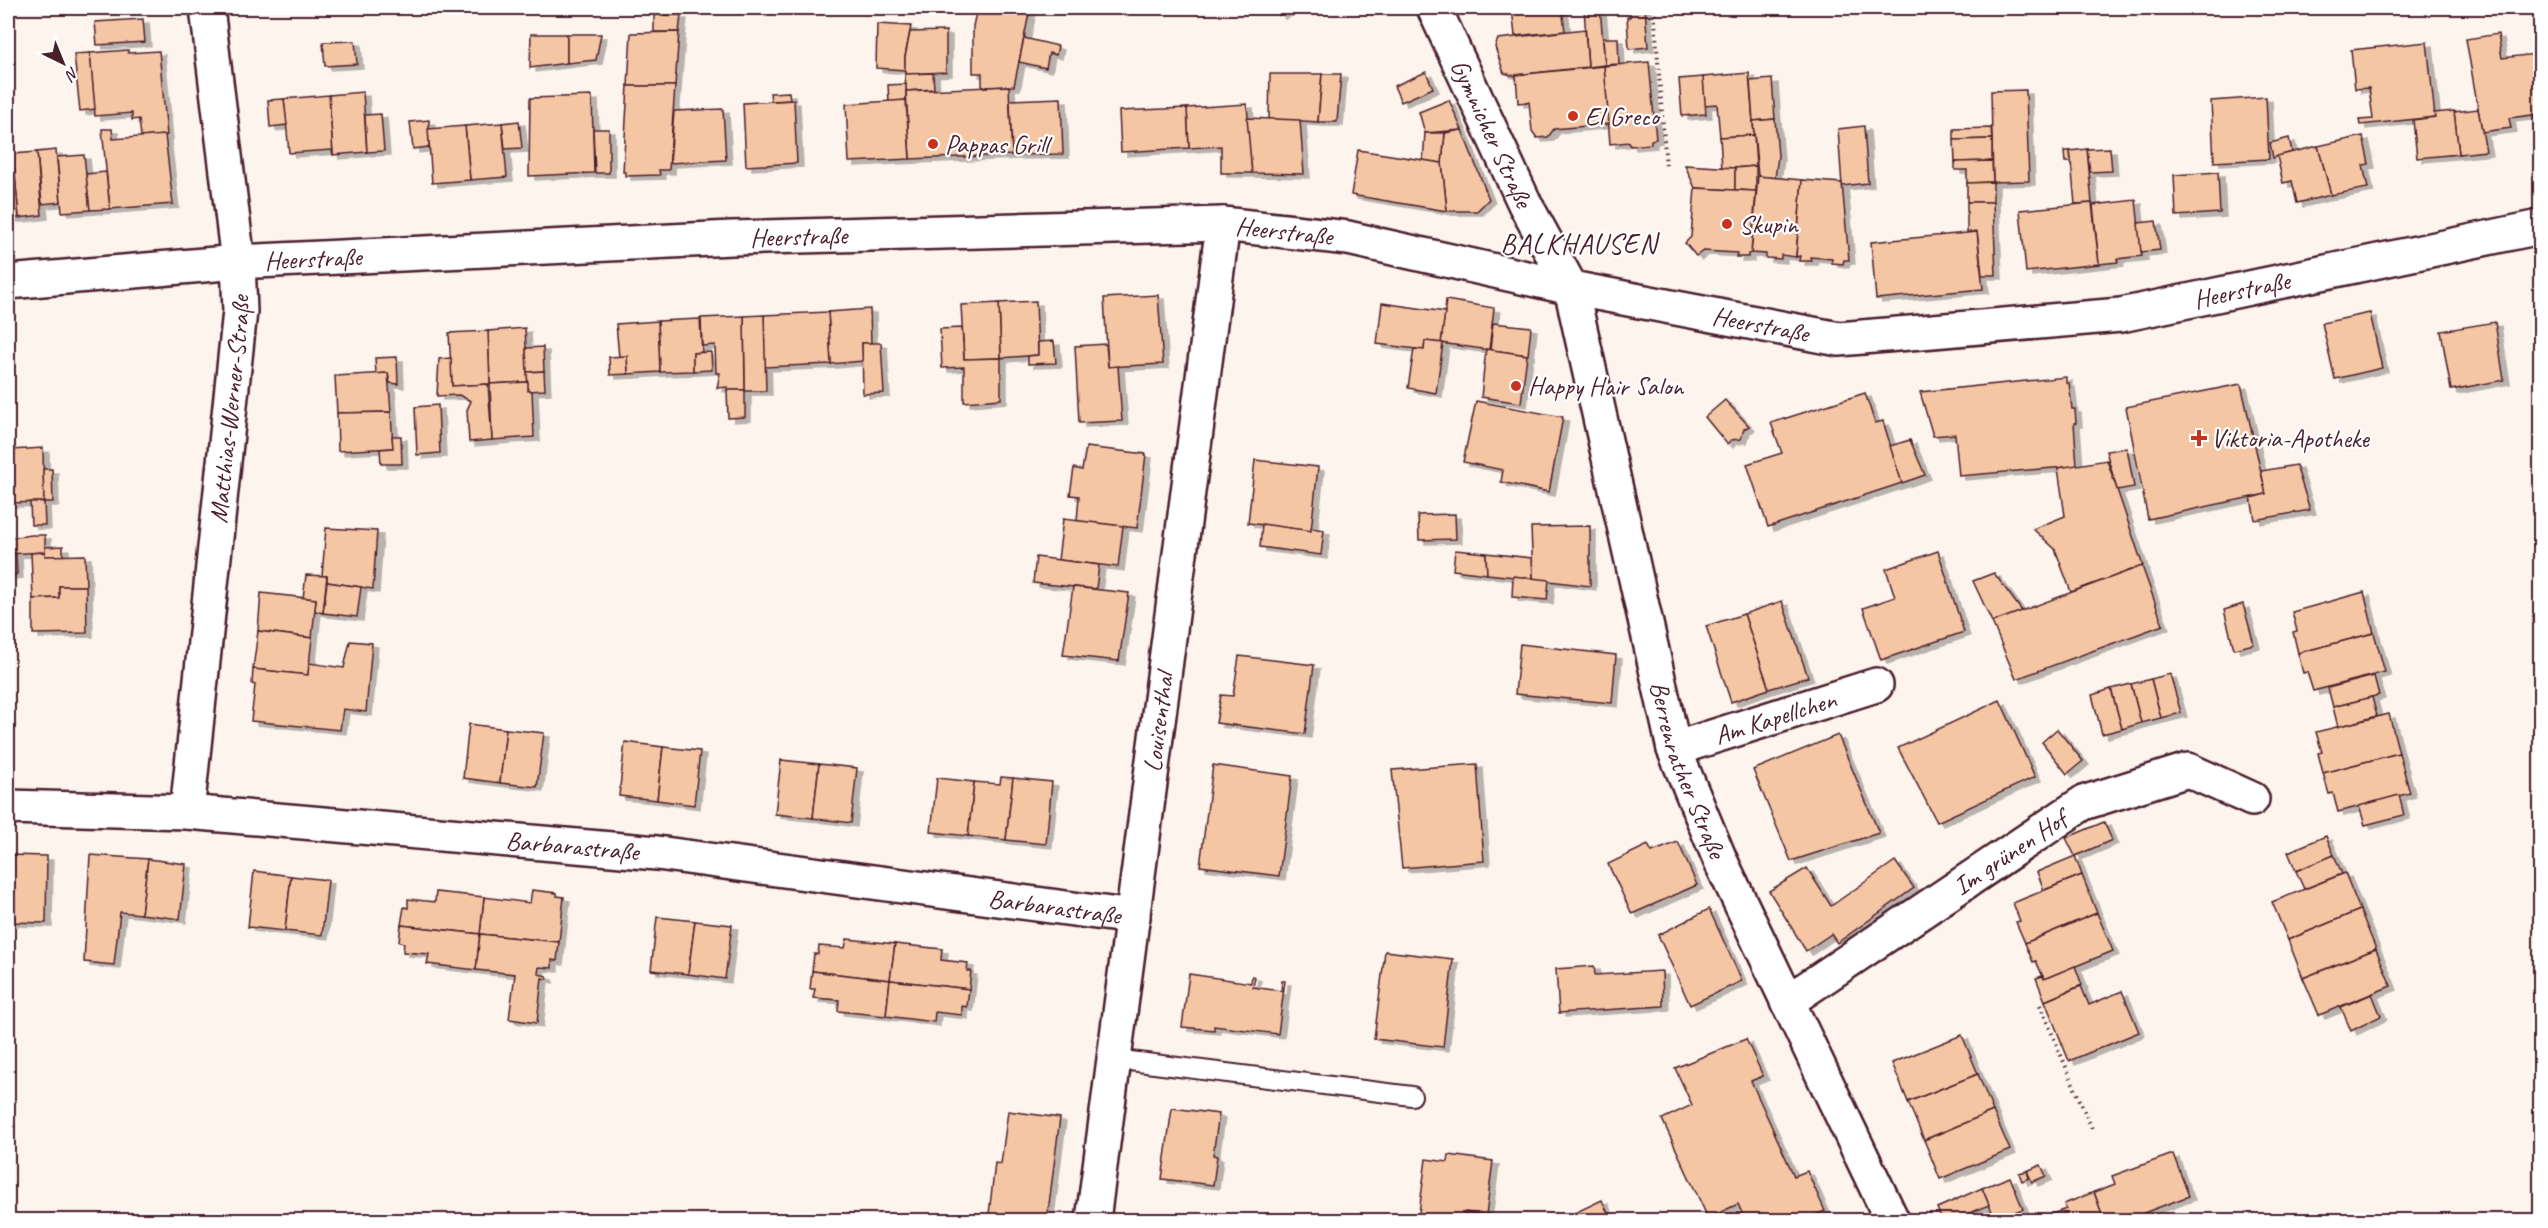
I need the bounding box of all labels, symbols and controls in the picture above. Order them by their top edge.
north arrow [33,33,93,93]
street label: Gymnicher Straße [1443,54,1541,215]
text: N [60,63,83,86]
place label: El Greco [1585,100,1662,133]
marker: El Greco [1566,109,1580,123]
place label: Pappas Grill [945,128,1053,161]
marker: Pappas Grill [926,137,940,151]
place label: Skupin [1739,208,1799,241]
street label: Heerstraße [1234,210,1337,253]
marker: Skupin [1720,217,1734,231]
street label: Heerstraße [749,219,850,254]
district label: BALKHAUSEN [1501,226,1660,261]
street label: Heerstraße [264,240,365,278]
street label: Heerstraße [2191,263,2295,316]
street label: Matthias-Werner-Straße [202,292,257,525]
street label: Heerstraße [1710,299,1814,350]
place label: Happy Hair Salon [1528,370,1684,403]
marker: Happy Hair Salon [1509,379,1523,393]
place label: Viktoria-Apotheke [2211,422,2370,455]
marker: Viktoria-Apotheke [2192,431,2206,445]
street label: Louisenthal [1136,666,1182,774]
street label: Berrenrather Straße [1642,678,1734,865]
street label: Am Kapellchen [1710,682,1841,752]
street label: Im grünen Hof [1947,800,2078,903]
street label: Barbarastraße [505,824,643,869]
street label: Barbarastraße [986,882,1125,933]

